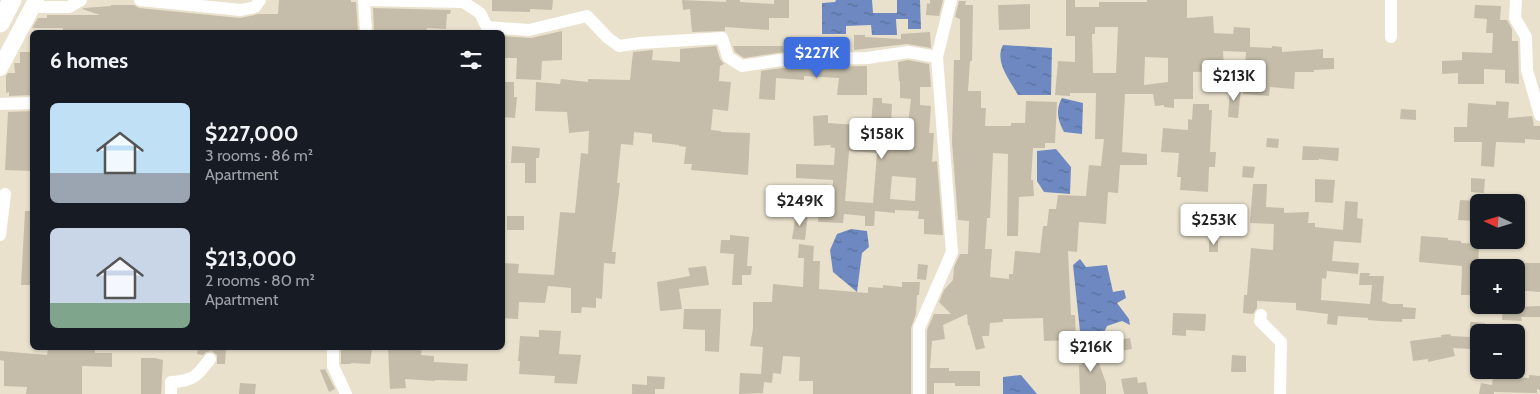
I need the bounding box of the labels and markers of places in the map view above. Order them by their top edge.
pin: $227K [782,36,852,79]
pin: $213K [1199,59,1269,102]
pin: $158K [847,118,917,160]
pin: $249K [765,184,835,227]
pin: $253K [1179,204,1249,246]
pin: $216K [1056,330,1126,373]

